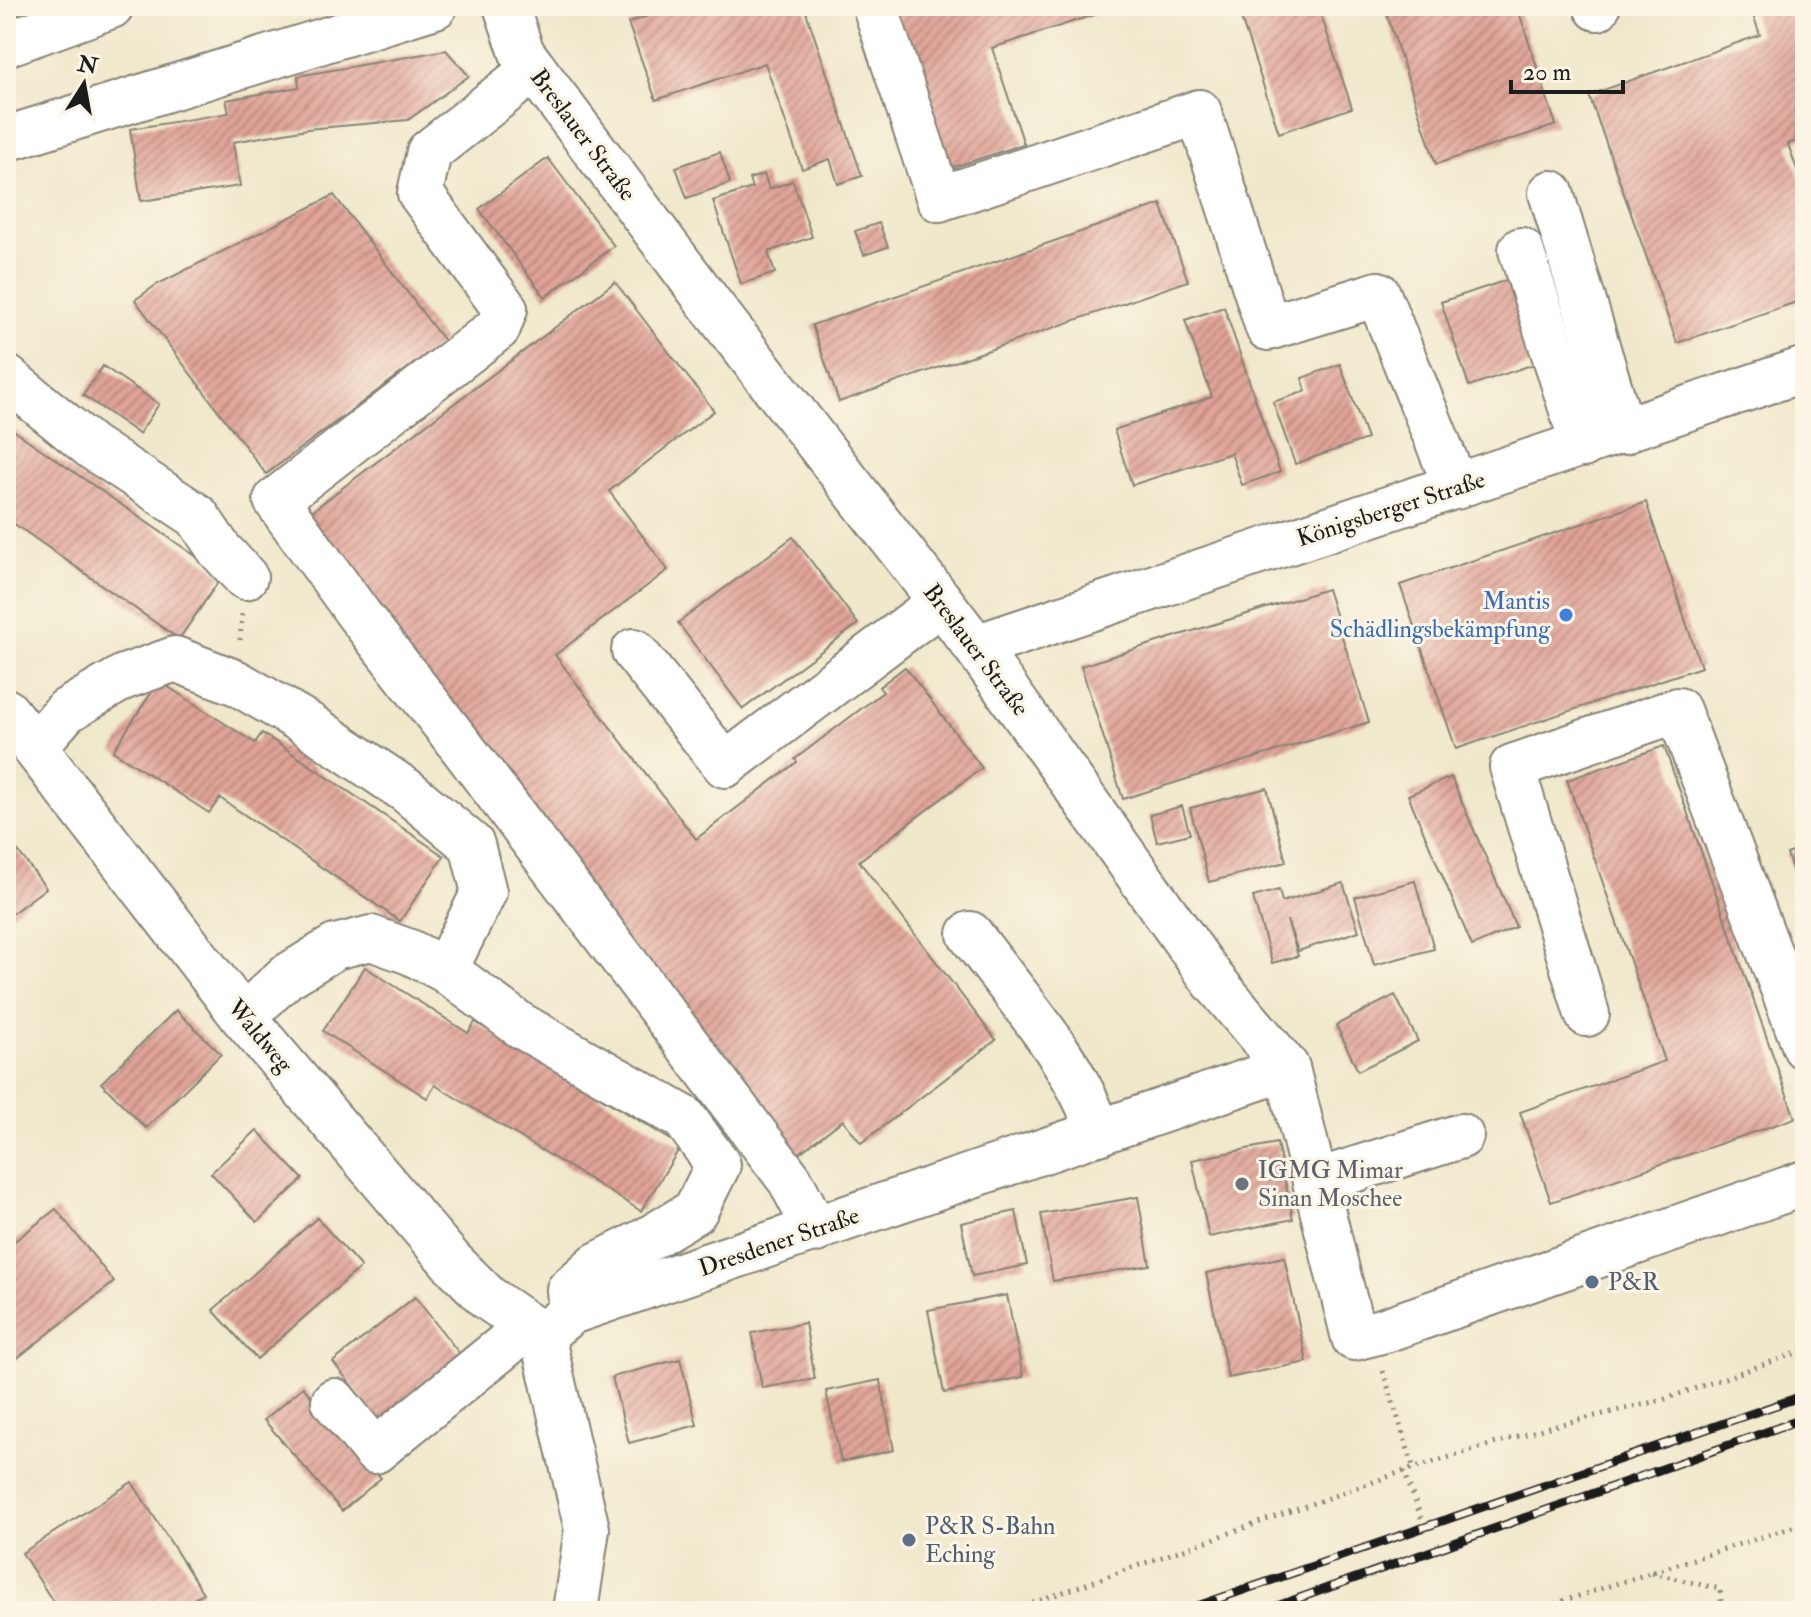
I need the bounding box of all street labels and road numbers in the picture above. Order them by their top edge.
street label: Breslauer Straße [523,63,643,207]
street label: Königsberger Straße [1293,464,1489,554]
street label: Breslauer Straße [916,578,1036,722]
street label: Waldweg [220,992,300,1080]
street label: Dresdener Straße [695,1200,863,1284]

